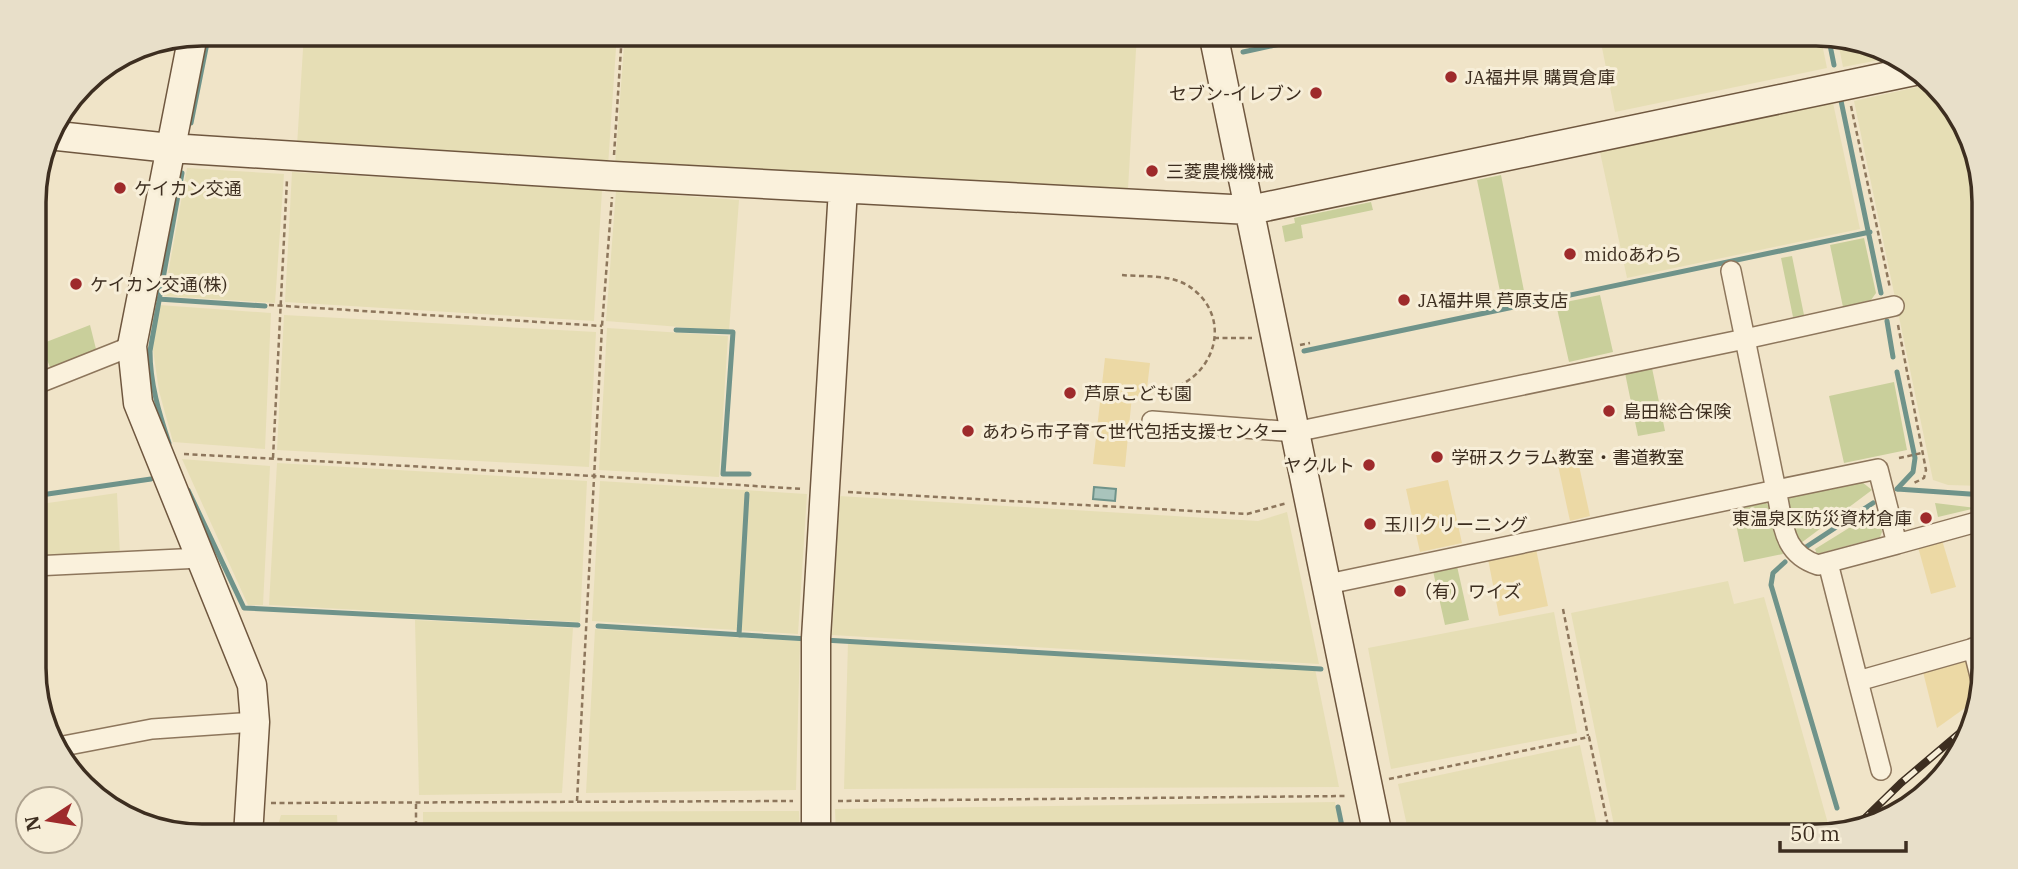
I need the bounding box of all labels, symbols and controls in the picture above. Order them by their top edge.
place label: JA福井県 購買倉庫 [1465,66,1615,89]
marker: JA福井県 購買倉庫 [1443,69,1459,85]
place label: セブン-イレブン [1169,82,1302,105]
marker: セブン-イレブン [1308,85,1324,101]
place label: 三菱農機機械 [1166,160,1274,183]
marker: 三菱農機機械 [1144,163,1160,179]
place label: ケイカン交通 [134,177,242,200]
marker: ケイカン交通 [112,180,128,196]
place label: midoあわら [1584,243,1682,266]
marker: midoあわら [1562,246,1578,262]
place label: ケイカン交通(株) [90,273,227,296]
marker: ケイカン交通(株) [68,276,84,292]
place label: JA福井県 芦原支店 [1418,289,1568,312]
marker: JA福井県 芦原支店 [1396,292,1412,308]
place label: 芦原こども園 [1084,382,1192,405]
marker: 芦原こども園 [1062,385,1078,401]
place label: 島田総合保険 [1623,400,1732,423]
marker: 島田総合保険 [1601,403,1617,419]
place label: あわら市子育て世代包括支援センター [982,420,1288,443]
marker: あわら市子育て世代包括支援センター [960,423,976,439]
place label: 学研スクラム教室・書道教室 [1451,446,1684,469]
marker: 学研スクラム教室・書道教室 [1429,449,1445,465]
place label: ヤクルト [1284,454,1355,477]
marker: ヤクルト [1361,457,1377,473]
place label: 東温泉区防災資材倉庫 [1732,507,1912,530]
marker: 東温泉区防災資材倉庫 [1918,510,1934,526]
place label: 玉川クリーニング [1384,513,1528,536]
marker: 玉川クリーニング [1362,516,1378,532]
place label: （有）ワイズ [1414,580,1521,603]
marker: （有）ワイズ [1392,583,1408,599]
north arrow [14,785,84,855]
scale bar [1780,810,1906,854]
text: N [19,814,46,833]
text: 50 m [1790,819,1840,847]

